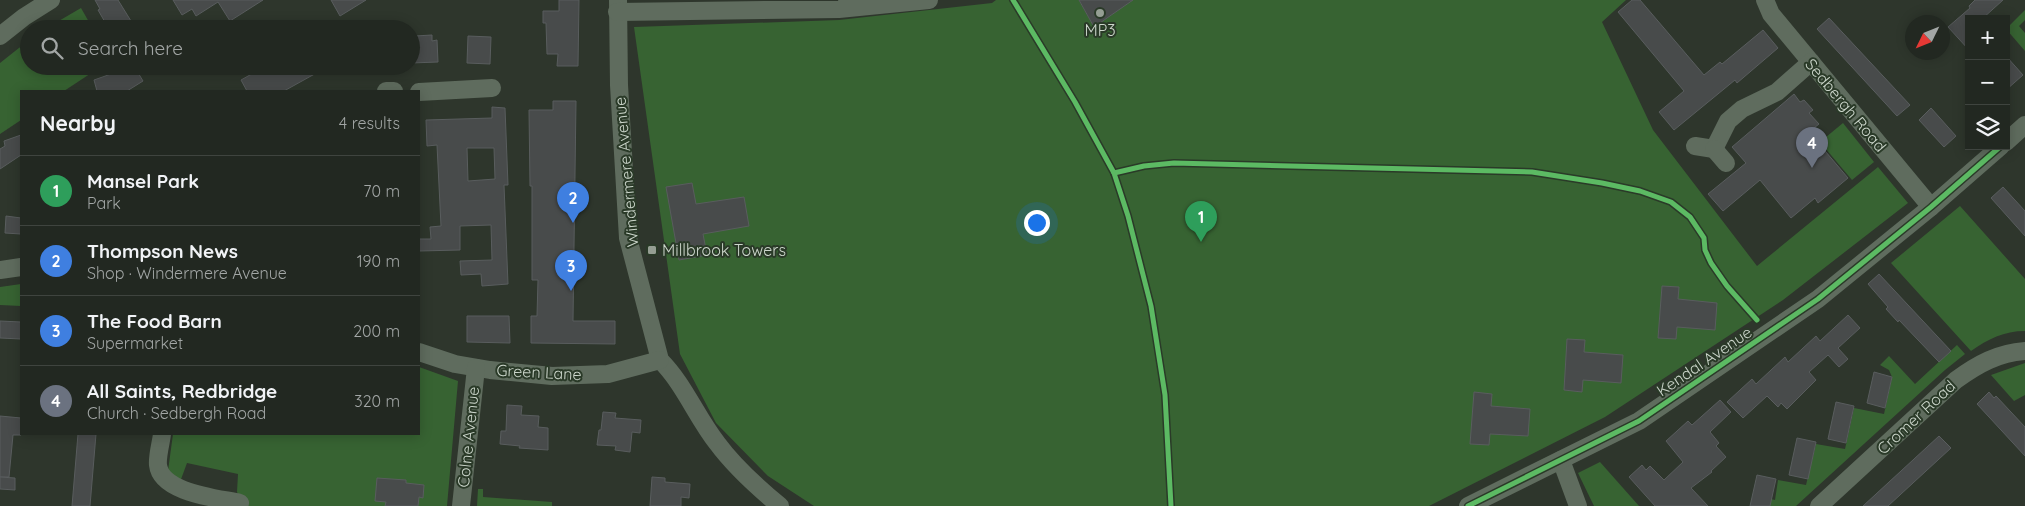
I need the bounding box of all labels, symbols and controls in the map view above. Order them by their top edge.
marker: MP3 [1094,7,1106,19]
north arrow [1905,15,1950,60]
map controls [1965,15,2010,150]
button: + [1965,15,2010,60]
search box [20,20,420,75]
place label: MP3 [1084,20,1116,40]
icon: search [38,34,66,62]
text: Search here [78,36,183,60]
street label: Sedbergh Road [1801,54,1891,156]
button: − [1965,60,2010,105]
street label: Windermere Avenue [609,96,643,248]
button: layers [1965,105,2010,150]
text: Nearby [40,110,116,136]
text: 4 results [339,113,400,133]
pin: 4 [1796,127,1828,168]
text: Mansel Park [87,169,199,193]
text: 1 [53,181,59,201]
text: 70 m [363,181,400,201]
pin: 2 [557,182,589,223]
text: Park [87,193,121,213]
pin: 1 [1185,201,1217,242]
your location [1024,210,1050,236]
text: Thompson News [87,239,238,263]
place label: Millbrook Towers [662,240,786,260]
marker: Millbrook Towers [646,244,658,256]
pin: 3 [555,250,587,291]
text: 2 [51,251,61,271]
text: 190 m [357,251,400,271]
text: Shop · Windermere Avenue [87,263,287,283]
text: The Food Barn [87,309,222,333]
text: 3 [52,321,60,341]
text: 200 m [353,321,400,341]
street label: Kendal Avenue [1652,322,1756,400]
text: Supermarket [87,333,183,353]
street label: Green Lane [496,360,582,384]
street label: Cromer Road [1873,376,1959,458]
text: All Saints, Redbridge [87,379,277,403]
street label: Colne Avenue [453,386,483,488]
text: 4 [51,391,61,411]
text: 320 m [354,391,400,411]
text: Church · Sedbergh Road [87,403,266,423]

